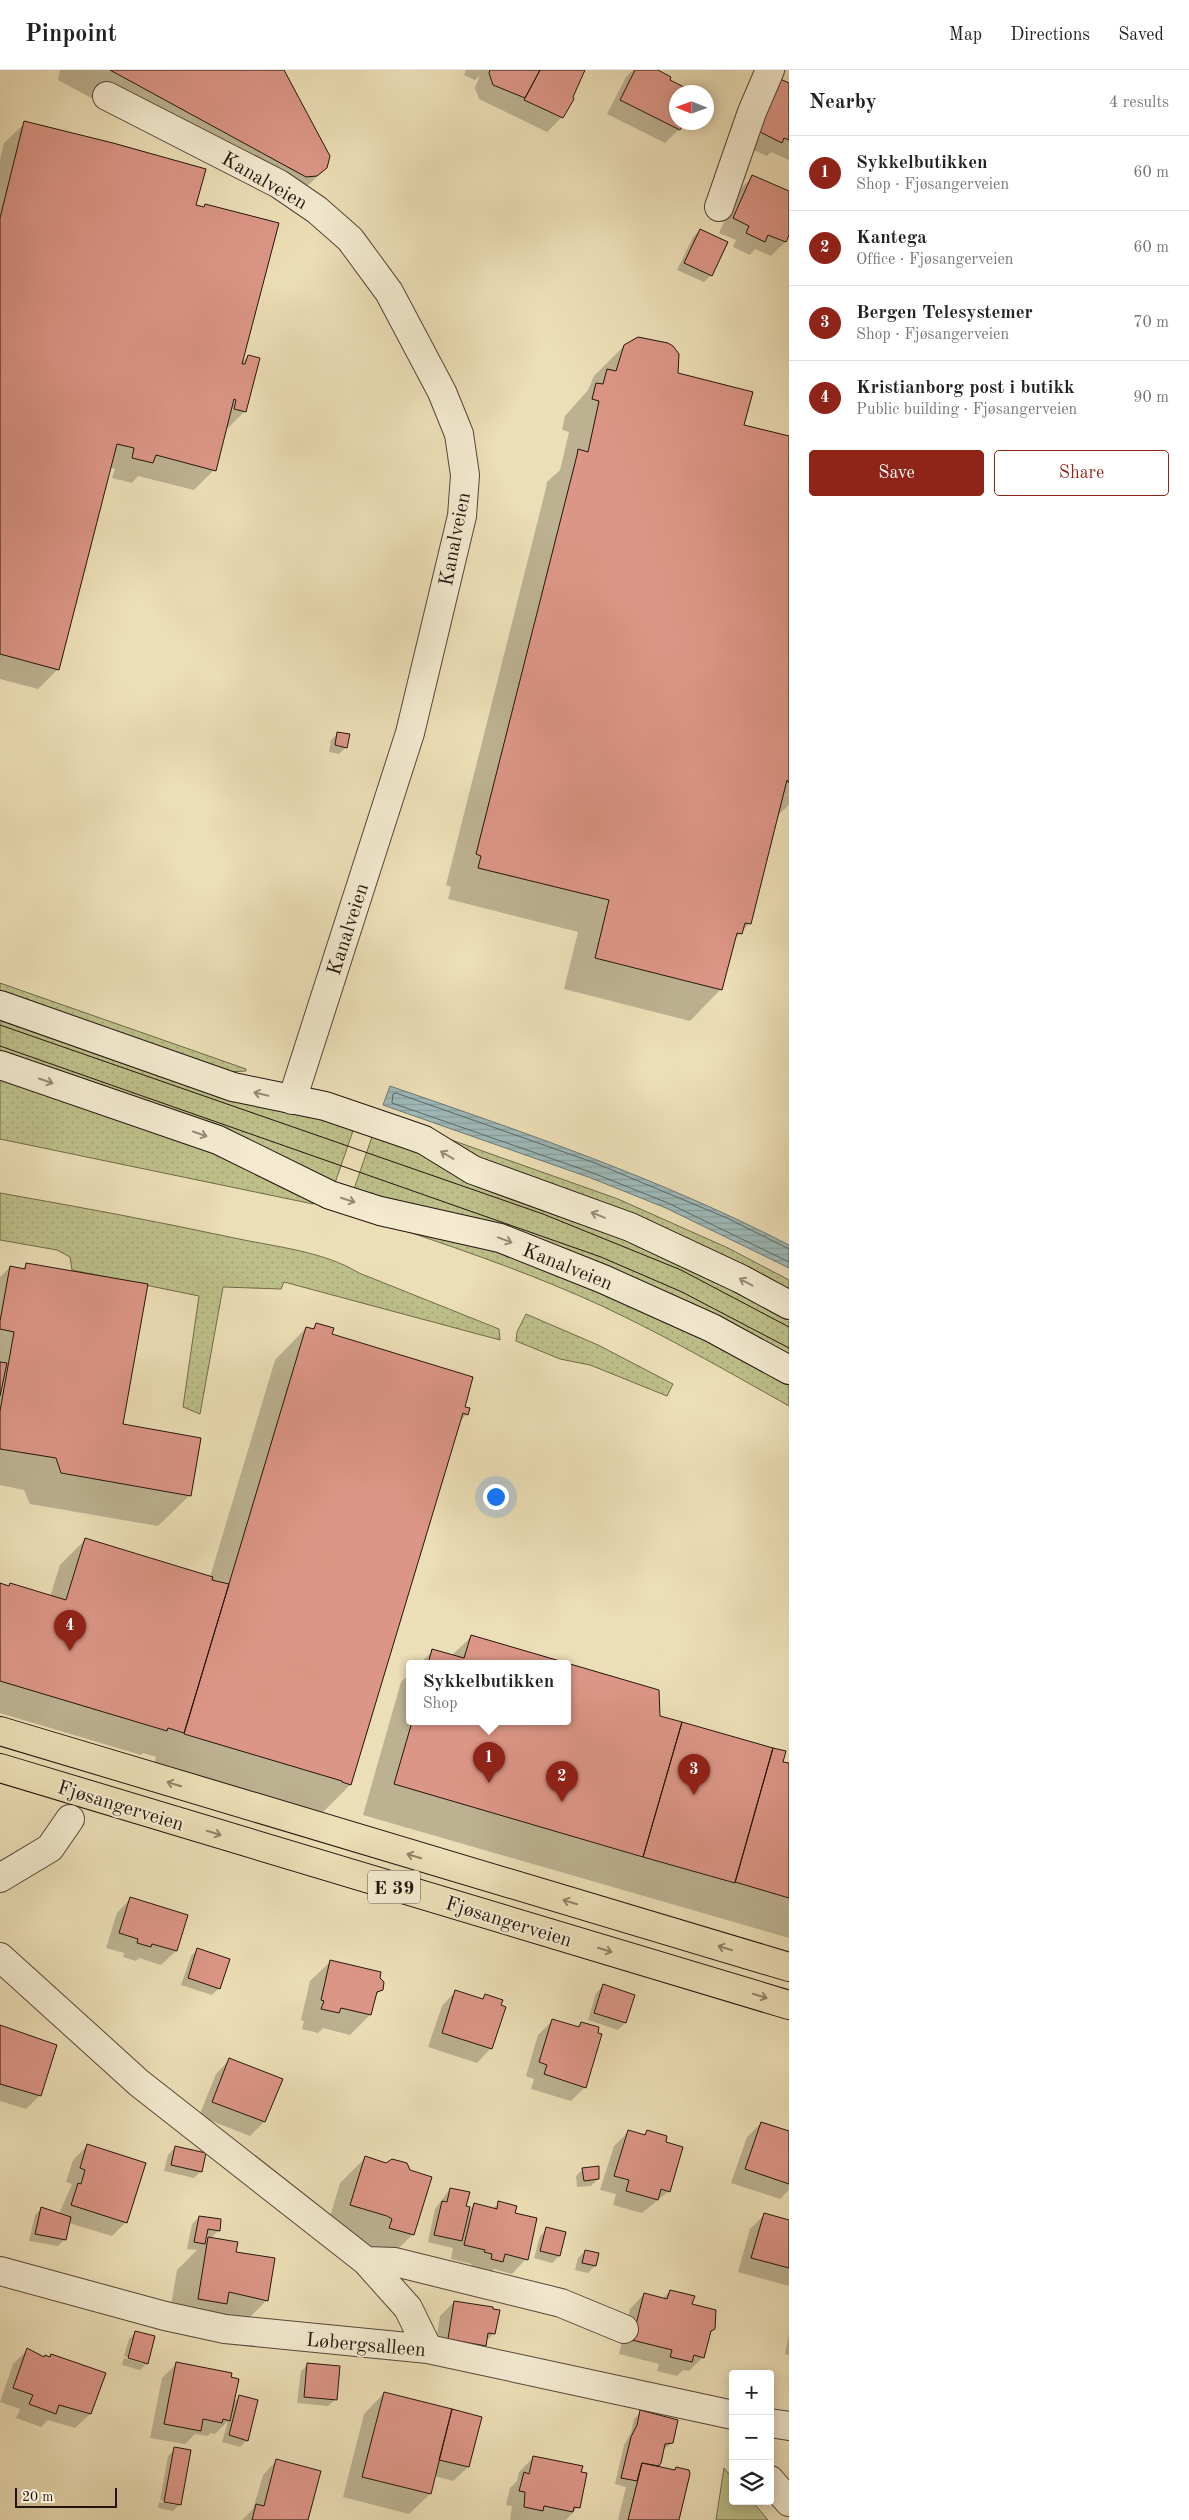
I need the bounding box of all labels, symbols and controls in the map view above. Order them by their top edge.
text: Pinpoint [25,23,117,47]
text: Map [949,26,982,44]
text: Directions [1010,26,1090,44]
text: Saved [1118,26,1164,44]
north arrow [669,85,714,130]
text: Nearby [809,92,877,113]
text: 4 results [1109,95,1169,111]
street label: Kanalveien [218,149,310,214]
text: Sykkelbutikken [856,154,988,173]
text: 1 [820,165,830,181]
text: 60 m [1133,165,1169,181]
text: Shop · Fjøsangerveien [856,177,1009,193]
text: Kantega [856,229,927,248]
text: 2 [820,240,830,256]
text: 60 m [1133,240,1169,256]
text: Office · Fjøsangerveien [856,252,1013,268]
text: Bergen Telesystemer [856,304,1033,323]
text: 3 [820,315,830,331]
text: 70 m [1133,315,1169,331]
text: Shop · Fjøsangerveien [856,327,1009,343]
text: Kristianborg post i butikk [856,379,1075,398]
text: 4 [820,390,830,406]
text: 90 m [1133,390,1169,406]
text: Public building · Fjøsangerveien [856,402,1077,418]
button: Save [809,450,984,496]
button: Share [994,450,1169,496]
street label: Kanalveien [437,490,475,588]
street label: Kanalveien [325,881,373,978]
one-way arrow [38,1077,53,1086]
one-way arrow [254,1089,270,1098]
one-way arrow [192,1130,207,1139]
one-way arrow [441,1150,455,1160]
one-way arrow [340,1196,355,1205]
one-way arrow [591,1209,606,1219]
one-way arrow [497,1236,512,1245]
street label: Kanalveien [519,1241,615,1295]
one-way arrow [739,1277,754,1286]
your location [483,1484,509,1510]
pin: 4 [54,1610,86,1651]
popup [406,1660,571,1725]
text: Sykkelbutikken [423,1673,554,1692]
text: Shop [423,1696,458,1712]
pin: 1 [473,1742,505,1783]
pin: 3 [678,1754,710,1795]
pin: 2 [546,1761,578,1802]
street label: Fjøsangerveien [55,1778,186,1836]
one-way arrow [167,1778,183,1788]
one-way arrow [206,1828,222,1838]
one-way arrow [406,1850,422,1860]
road number: E 39 [368,1870,420,1904]
street label: Fjøsangerveien [443,1894,574,1952]
one-way arrow [562,1896,578,1906]
one-way arrow [718,1943,734,1953]
one-way arrow [596,1945,612,1955]
one-way arrow [752,1992,768,2002]
street label: Løbergsalleen [305,2331,427,2361]
map controls [729,2370,774,2505]
button: + [729,2370,774,2415]
button: − [729,2415,774,2460]
button: layers [729,2460,774,2505]
scale bar [15,2485,118,2508]
text: 20 m [22,2490,53,2504]

